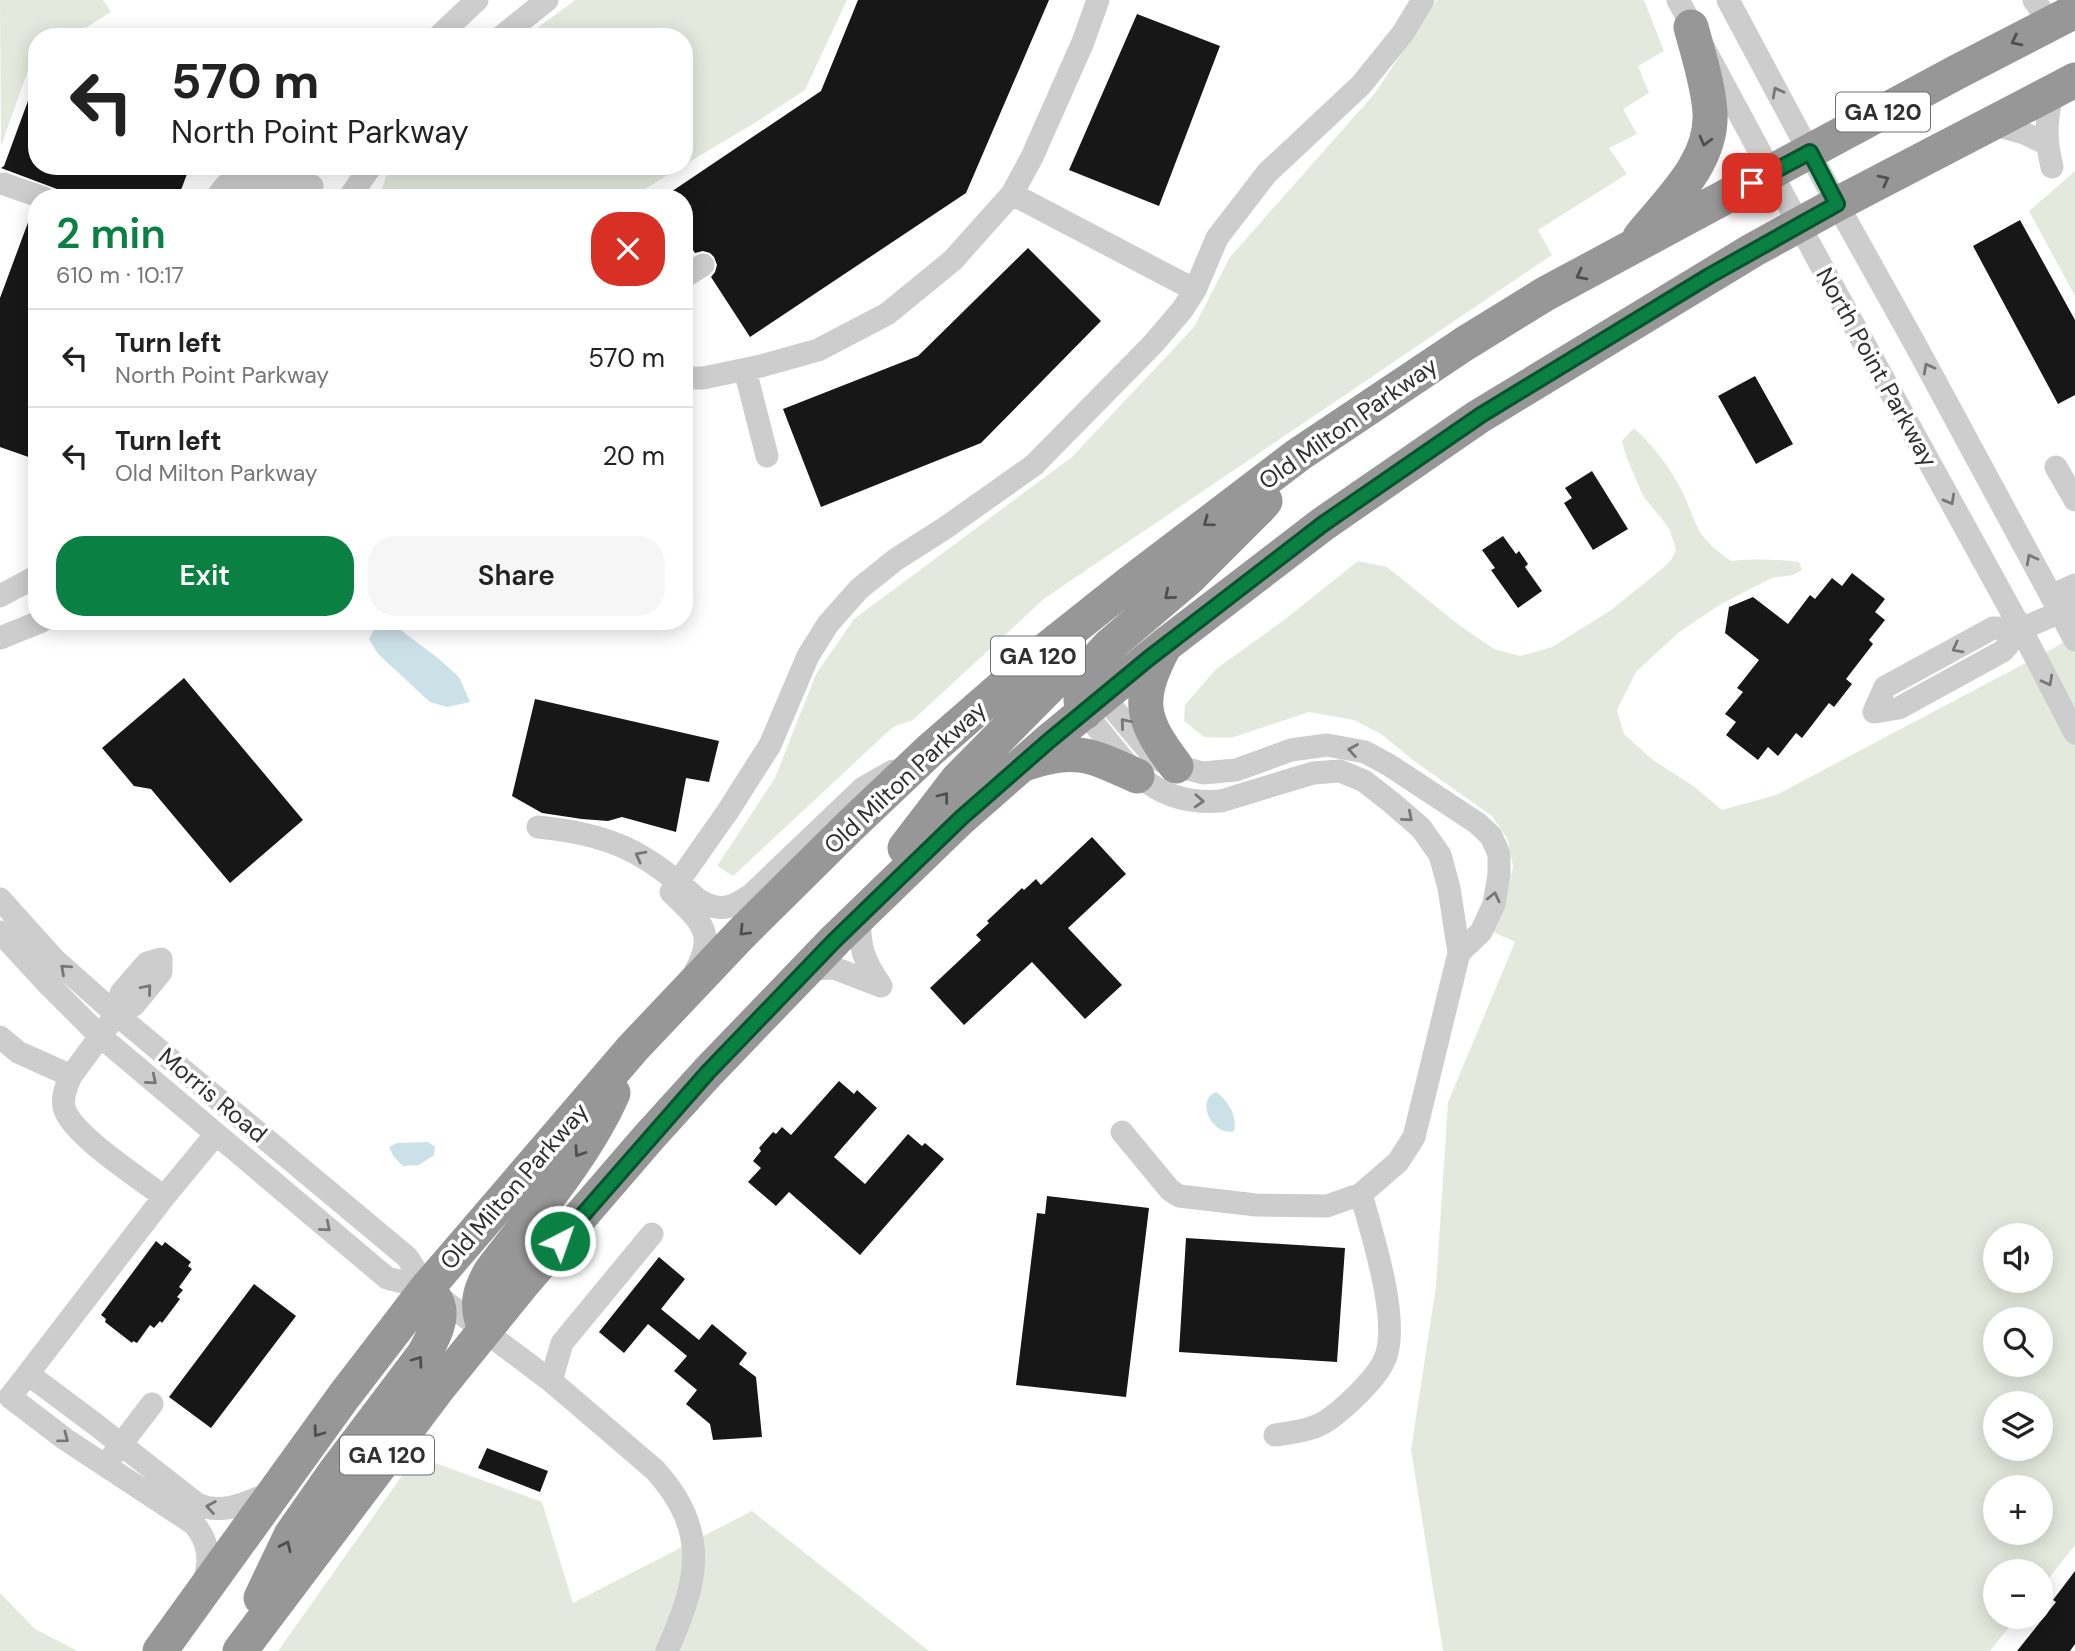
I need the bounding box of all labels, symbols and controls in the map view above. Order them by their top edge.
one-way arrow [2011,33,2023,47]
text: 570 m [171,49,319,113]
icon: left [56,56,147,147]
one-way arrow [1772,87,1785,99]
road number: GA 120 [1836,92,1930,132]
text: North Point Parkway [171,111,469,153]
one-way arrow [1699,135,1713,147]
pin [1722,153,1782,213]
icon: arrive [1733,164,1771,202]
one-way arrow [1877,174,1889,188]
text: 2 min [56,206,166,261]
button: close [591,212,665,286]
text: 610 m · 10:17 [56,260,184,290]
street label: North Point Parkway [1809,262,1945,472]
one-way arrow [1576,266,1588,280]
text: Turn left [115,326,222,360]
icon: left [56,339,94,377]
text: 570 m [588,341,665,375]
street label: Old Milton Parkway [1253,350,1443,496]
text: North Point Parkway [115,360,329,390]
one-way arrow [1923,363,1936,375]
text: Turn left [115,424,222,458]
icon: left [56,437,94,475]
text: 20 m [602,439,665,473]
text: Old Milton Parkway [115,458,318,488]
one-way arrow [1941,492,1955,505]
one-way arrow [1204,514,1216,527]
button: Exit [56,536,354,616]
button: Share [368,536,665,616]
one-way arrow [2026,553,2039,566]
one-way arrow [1164,587,1177,599]
road number: GA 120 [991,636,1085,676]
one-way arrow [1952,639,1965,653]
one-way arrow [2039,674,2053,686]
street label: Old Milton Parkway [817,694,993,860]
one-way arrow [1121,719,1133,732]
one-way arrow [1347,743,1359,758]
one-way arrow [936,792,949,804]
one-way arrow [1194,793,1205,808]
one-way arrow [1400,809,1413,821]
one-way arrow [635,851,647,865]
one-way arrow [1486,891,1501,903]
one-way arrow [739,923,752,936]
one-way arrow [60,965,73,977]
one-way arrow [139,984,151,997]
street label: Morris Road [152,1041,274,1149]
one-way arrow [143,1072,156,1084]
street label: Old Milton Parkway [433,1096,595,1276]
one-way arrow [574,1144,587,1157]
position arrow [523,1204,597,1278]
one-way arrow [317,1219,330,1231]
map controls [1983,1223,2053,1629]
button: sound [1983,1223,2053,1293]
button: search [1983,1307,2053,1377]
one-way arrow [410,1356,423,1369]
button: layers [1983,1391,2053,1461]
one-way arrow [314,1424,326,1437]
one-way arrow [56,1430,69,1442]
road number: GA 120 [340,1436,434,1474]
button: + [1983,1475,2053,1545]
one-way arrow [205,1500,217,1515]
one-way arrow [278,1541,292,1553]
button: − [1983,1559,2053,1629]

